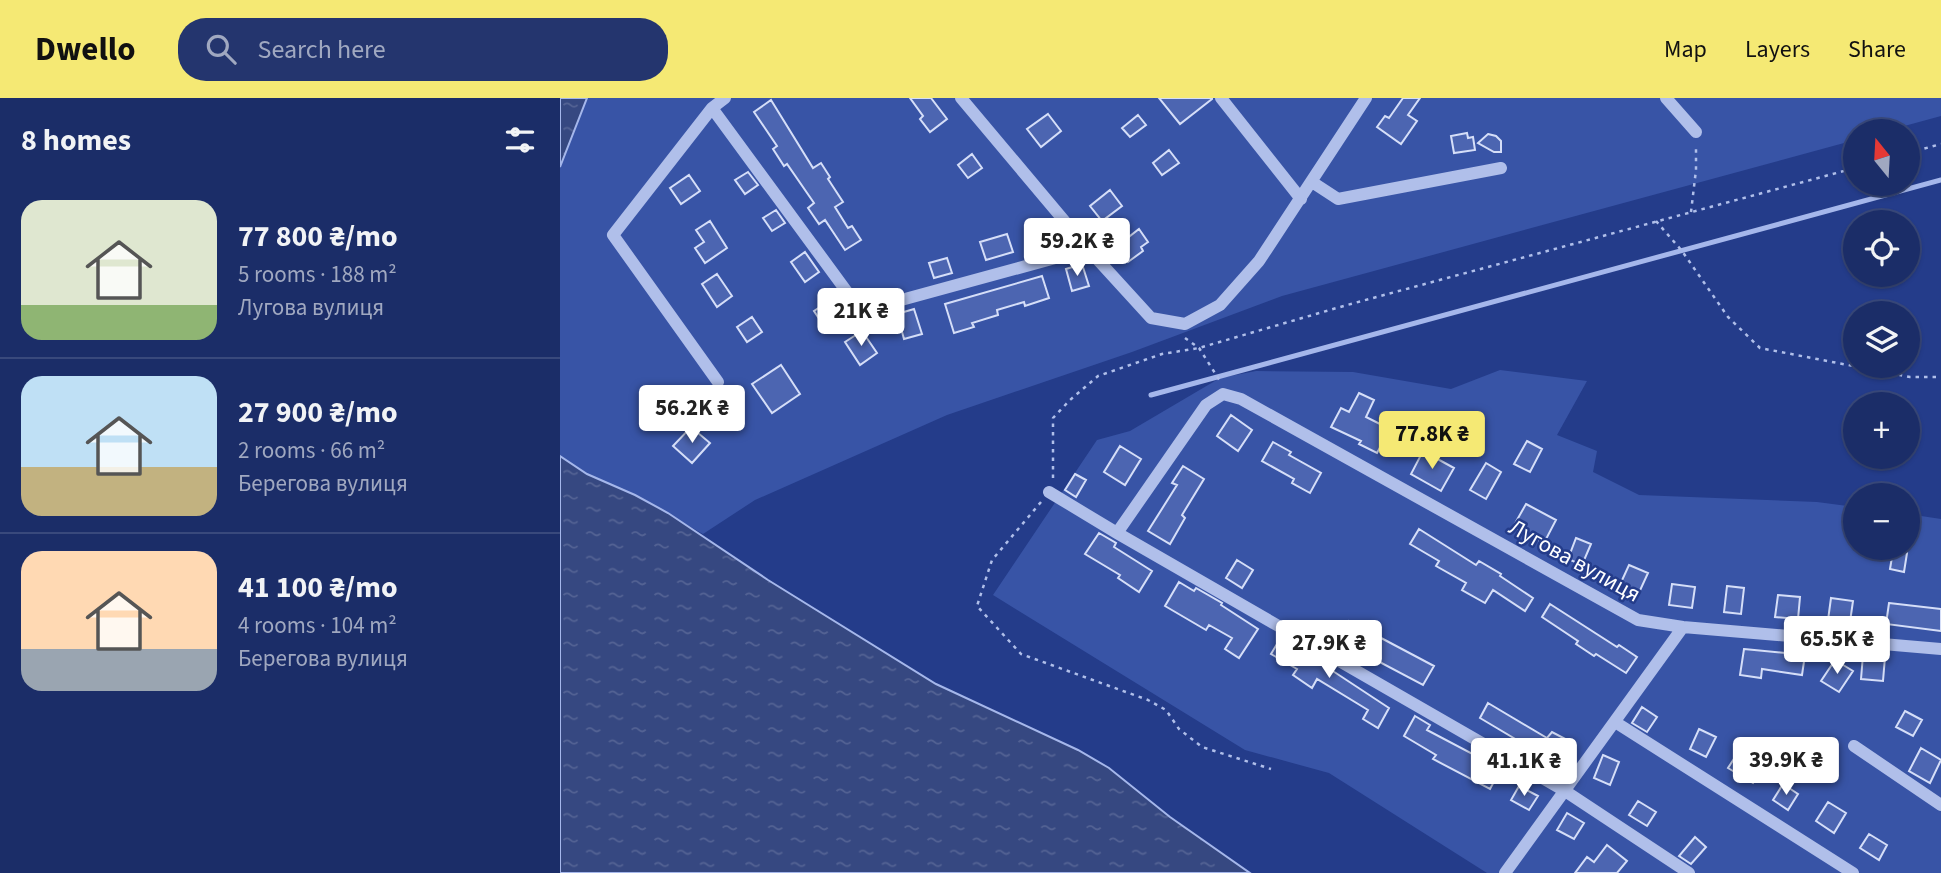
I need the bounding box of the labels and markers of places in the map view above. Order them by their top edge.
pin: 59.2K ₴ [1012,218,1142,278]
pin: 21K ₴ [812,288,910,348]
pin: 56.2K ₴ [627,386,757,445]
pin: 77.8K ₴ [1367,412,1497,471]
pin: 65.5K ₴ [1772,616,1902,676]
pin: 27.9K ₴ [1264,620,1394,680]
pin: 41.1K ₴ [1459,738,1589,798]
pin: 39.9K ₴ [1721,738,1851,797]

